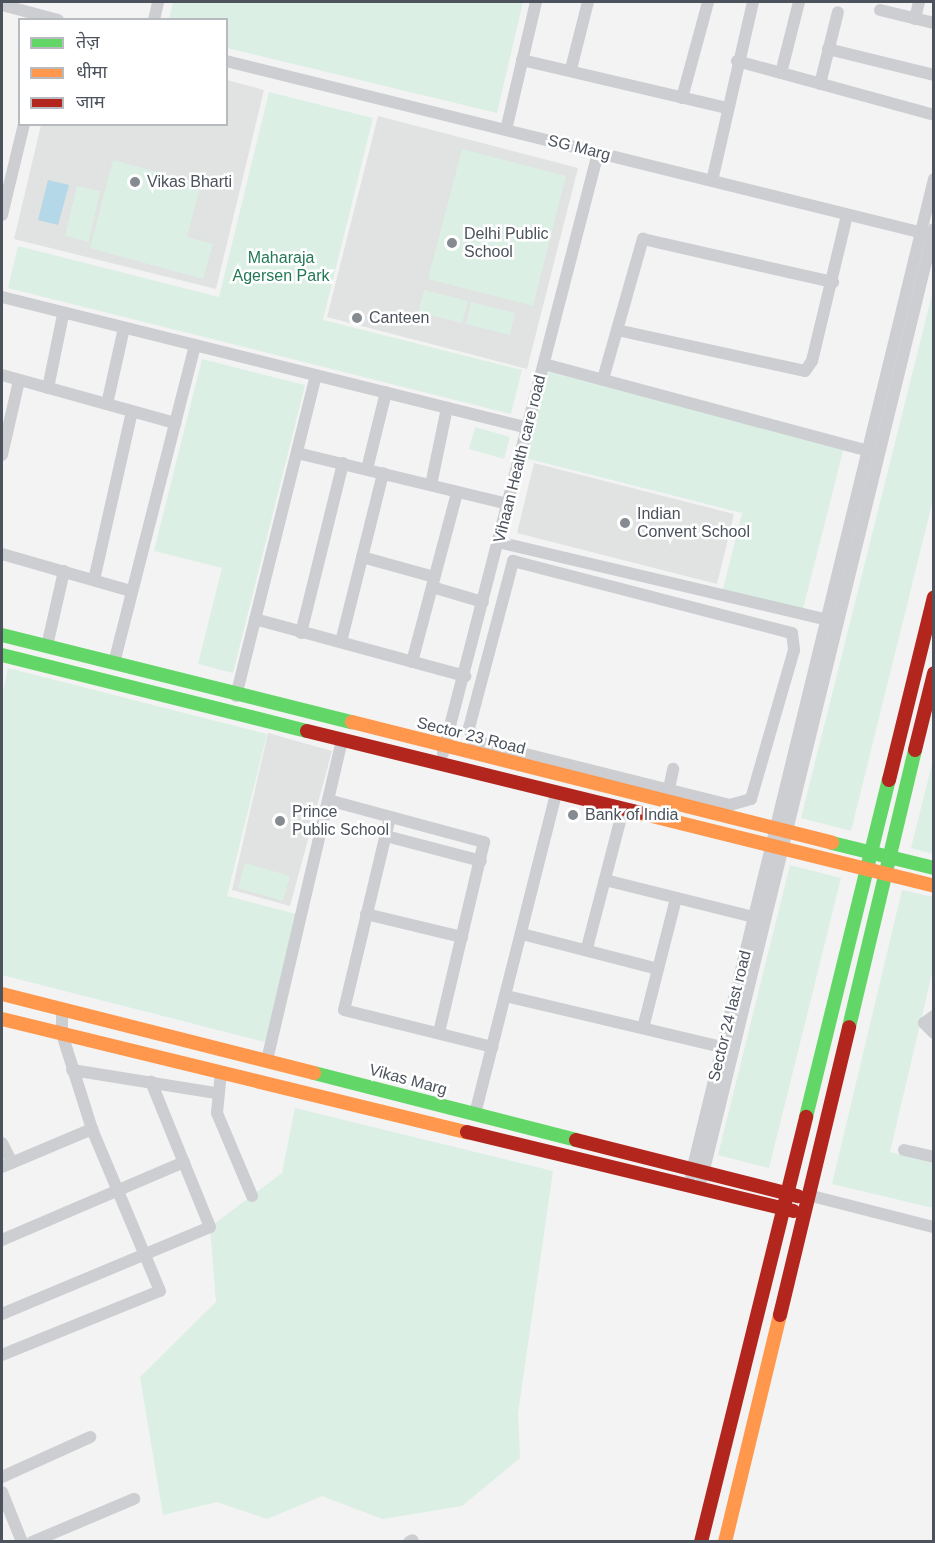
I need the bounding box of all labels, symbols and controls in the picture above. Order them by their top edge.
legend [18,18,228,126]
text: तेज़ [76,32,100,52]
text: धीमा [76,62,107,82]
text: जाम [76,92,105,112]
street label: SG Marg [546,131,612,165]
place label: Vikas Bharti [147,172,232,192]
marker: Vikas Bharti [128,175,142,189]
place label: Delhi Public School [464,224,548,262]
marker: Delhi Public School [445,236,459,250]
park label: Maharaja Agersen Park [233,248,329,286]
place label: Canteen [369,308,429,328]
marker: Canteen [350,311,364,325]
street label: Vihaan Health care road [490,373,550,545]
place label: Indian Convent School [637,504,750,542]
marker: Indian Convent School [618,516,632,530]
street label: Sector 23 Road [415,713,527,759]
place label: Prince Public School [292,802,389,840]
place label: Bank of India [585,805,678,825]
marker: Bank of India [566,808,580,822]
marker: Prince Public School [273,814,287,828]
street label: Sector 24 last road [704,949,756,1083]
street label: Vikas Marg [367,1060,449,1100]

